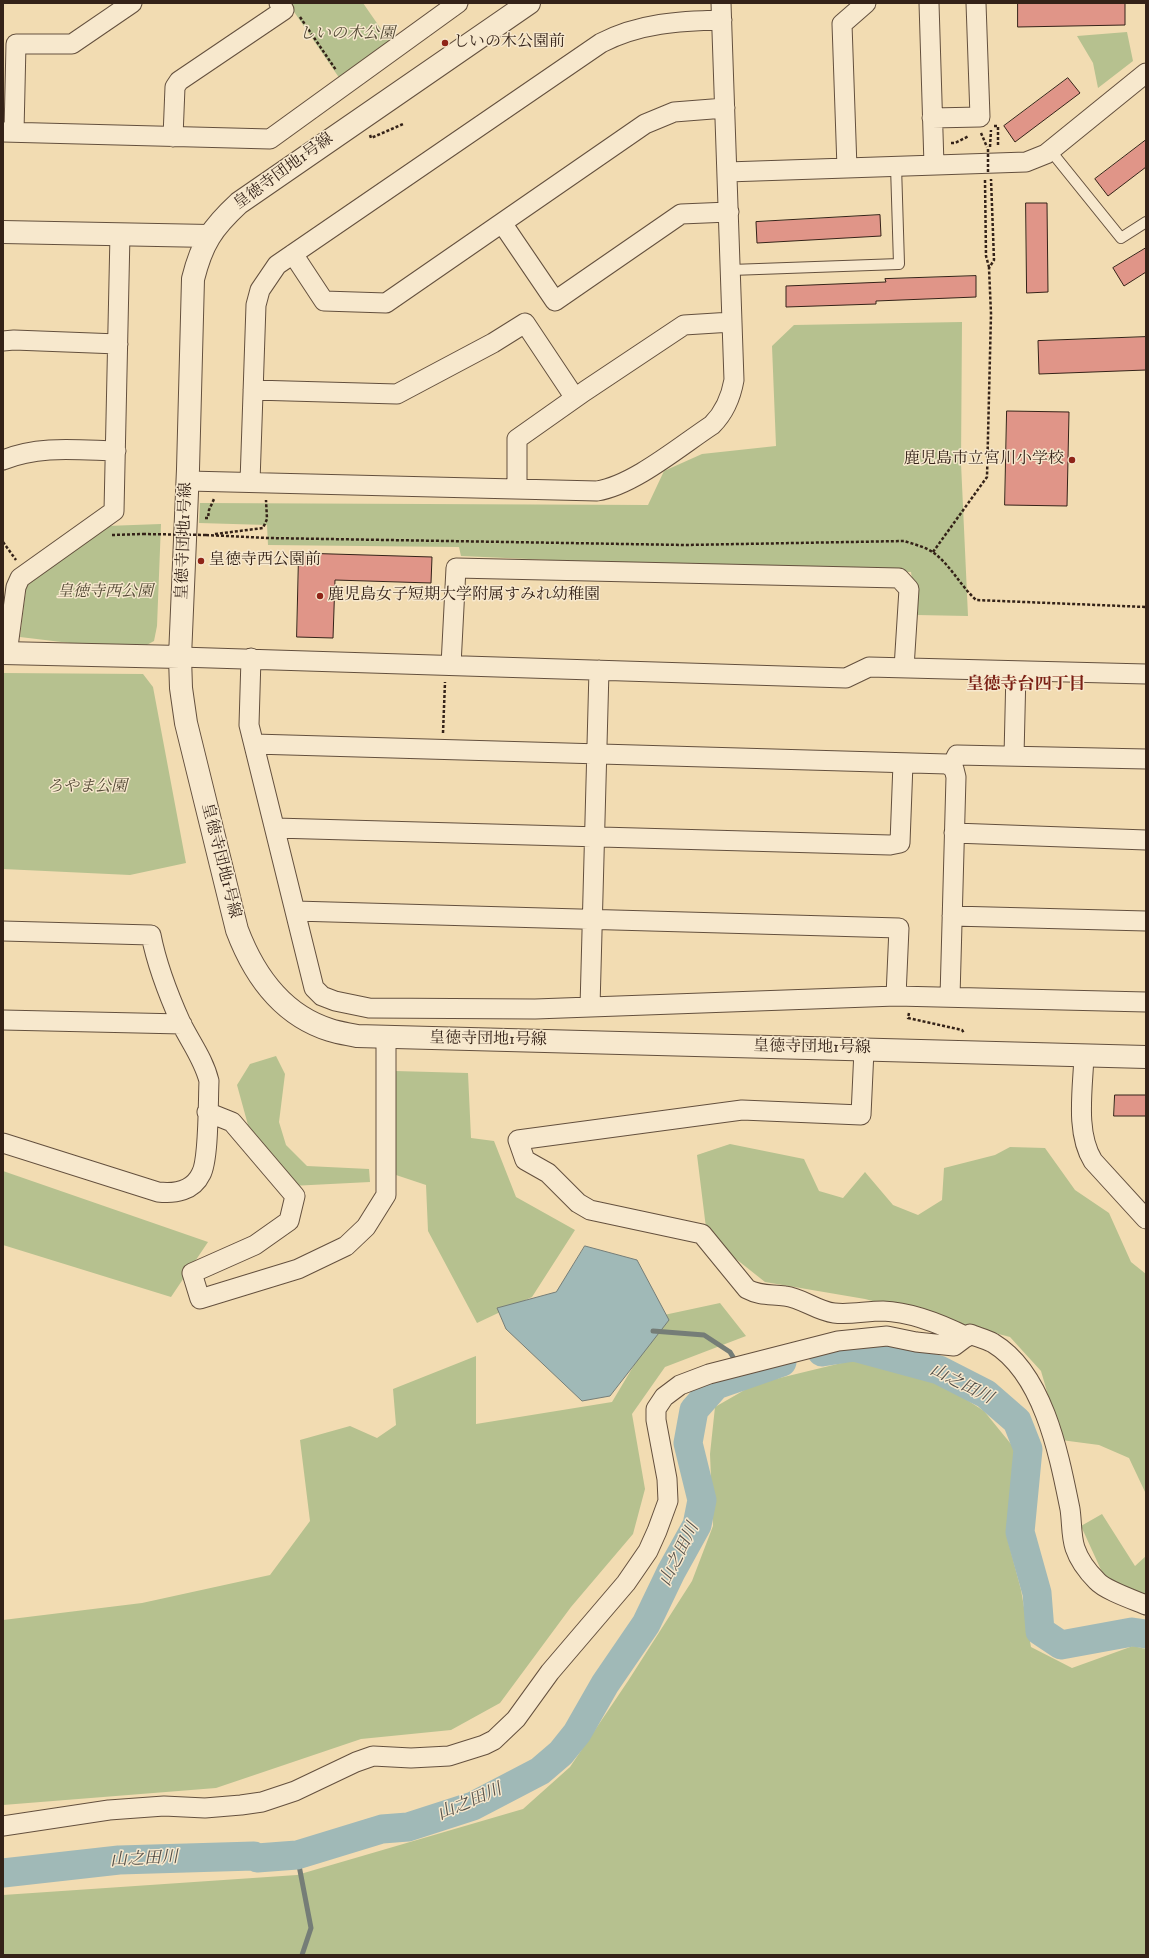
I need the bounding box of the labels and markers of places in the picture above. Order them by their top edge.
place label: しいの木公園前 [453,33,565,53]
marker: しいの木公園前 [440,38,450,48]
place label: 鹿児島市立宮川小学校 [904,450,1064,470]
marker: 鹿児島市立宮川小学校 [1067,455,1077,465]
place label: 皇徳寺西公園前 [209,551,321,571]
marker: 皇徳寺西公園前 [196,556,206,566]
place label: 鹿児島女子短期大学附属すみれ幼稚園 [328,586,600,606]
marker: 鹿児島女子短期大学附属すみれ幼稚園 [315,591,325,601]

